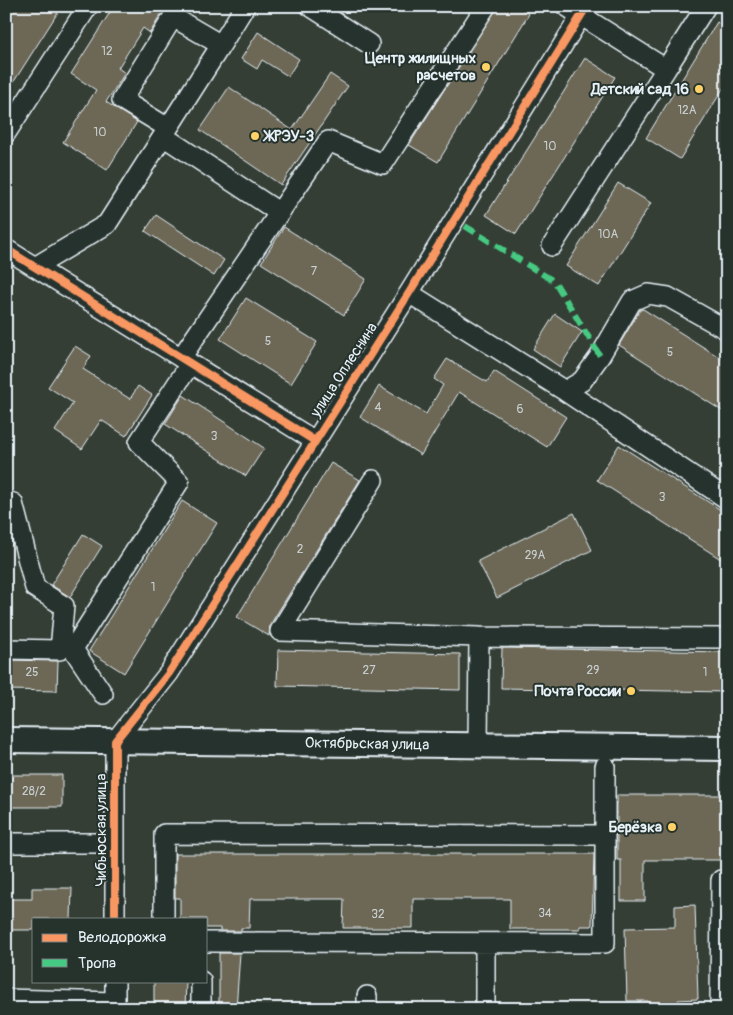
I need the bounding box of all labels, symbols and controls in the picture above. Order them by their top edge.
house number: 12 [101,44,113,59]
place label: Центр жилищных расчетов [365,49,476,85]
marker: Центр жилищных расчетов [480,61,492,73]
place label: Детский сад 16 [590,80,689,99]
marker: Детский сад 16 [693,83,705,95]
house number: 12А [677,103,697,118]
house number: 10 [94,125,106,140]
place label: ЖРЭУ-3 [262,127,314,146]
marker: ЖРЭУ-3 [249,130,261,142]
house number: 10 [544,139,556,154]
house number: 10А [598,227,619,242]
house number: 7 [311,264,318,279]
street label: улица Оплеснина [306,319,382,422]
house number: 5 [265,334,271,349]
house number: 5 [667,345,673,360]
house number: 4 [375,400,382,415]
house number: 6 [517,402,524,417]
house number: 3 [211,429,218,444]
house number: 3 [659,490,666,505]
house number: 2 [297,542,304,557]
house number: 29А [525,548,546,563]
house number: 1 [151,580,155,595]
house number: 27 [362,663,376,678]
house number: 29 [587,663,599,678]
house number: 25 [25,665,39,680]
house number: 1 [703,665,707,680]
place label: Почта России [535,682,621,701]
marker: Почта России [625,685,637,697]
street label: Октябрьская улица [305,733,429,755]
street label: Чибьюская улица [92,774,111,886]
house number: 28/2 [22,784,46,799]
place label: Берёзка [608,818,662,837]
marker: Берёзка [666,821,678,833]
house number: 34 [538,906,552,921]
house number: 32 [371,907,385,922]
legend [32,918,208,982]
text: Велодорожка [78,928,166,947]
text: Тропа [78,954,116,973]

